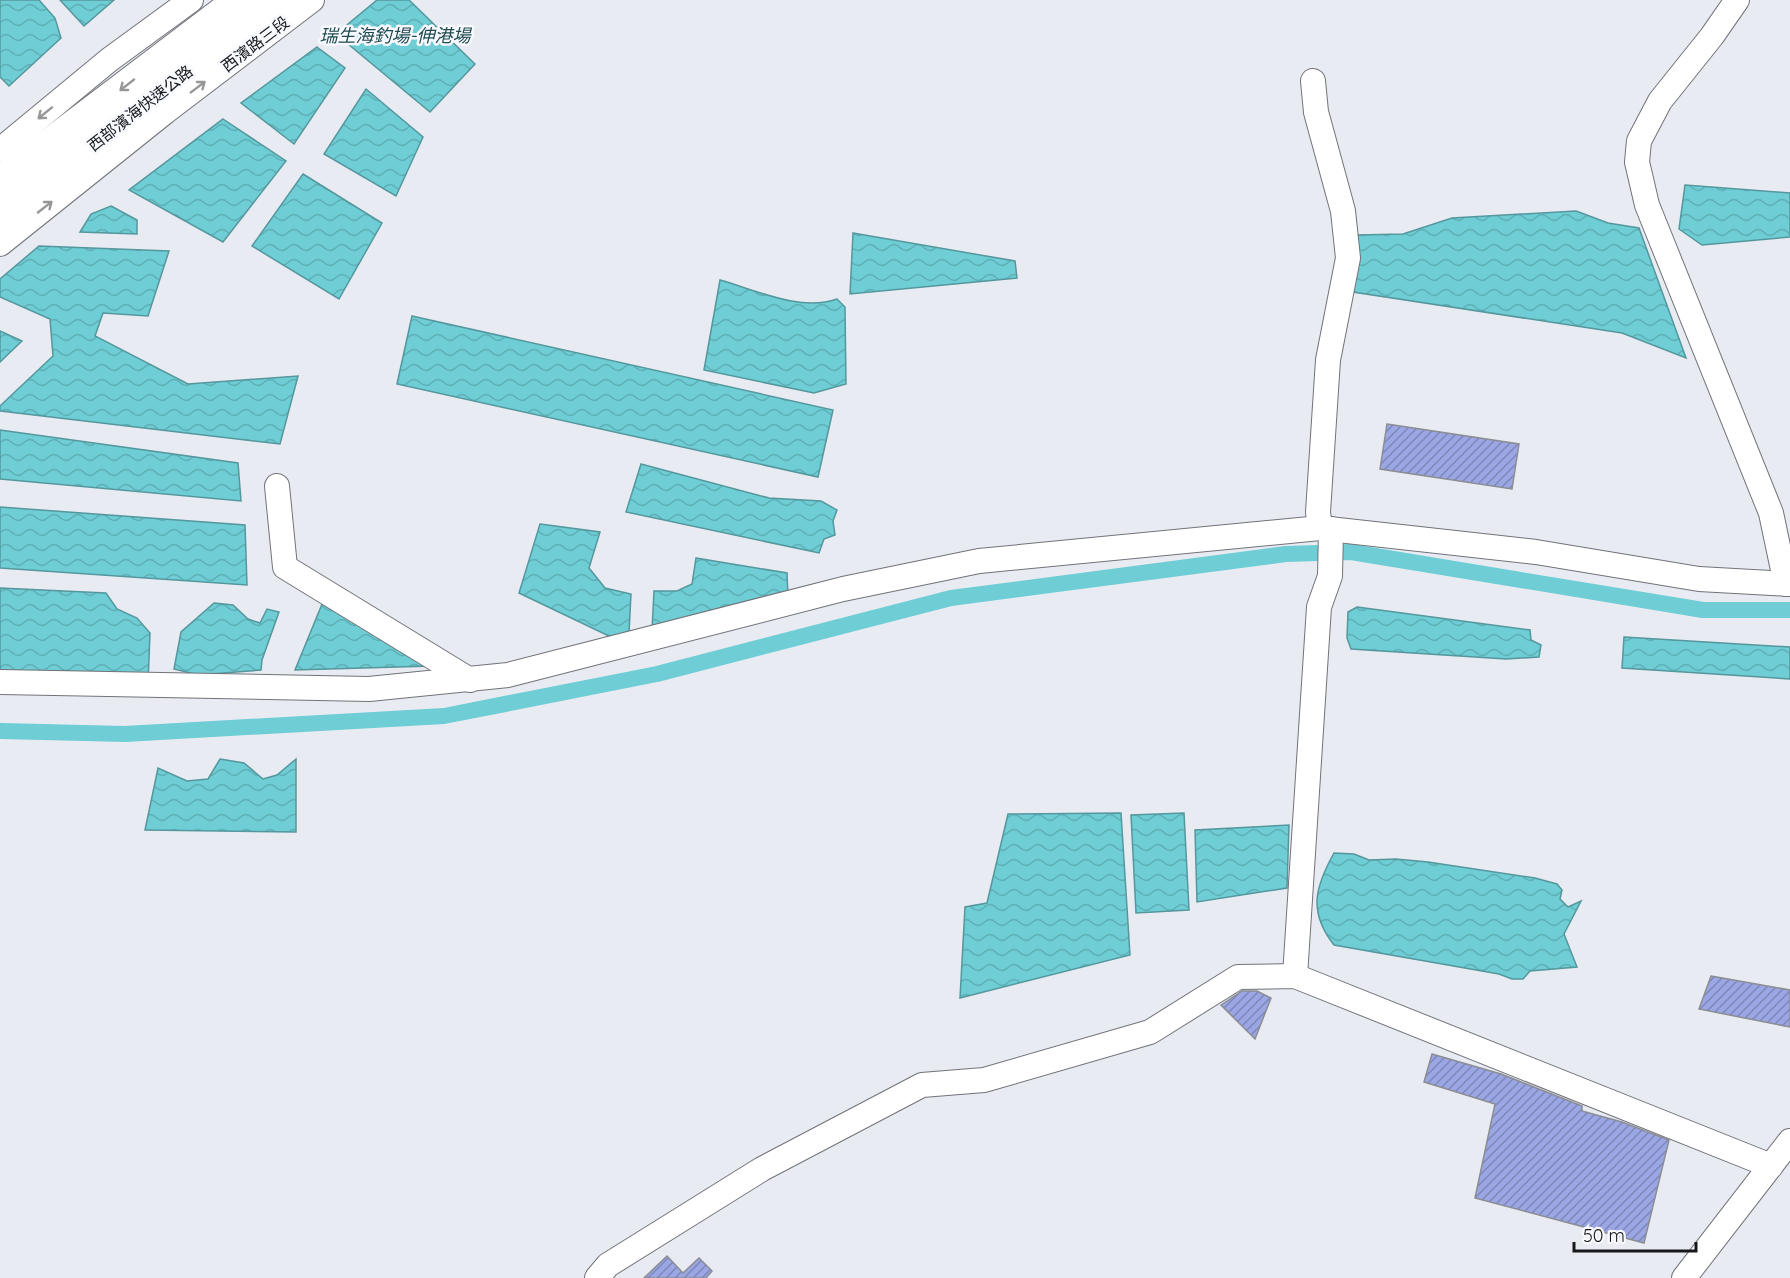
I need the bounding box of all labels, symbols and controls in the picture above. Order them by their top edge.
street label: 西濱路三段 [217,12,293,76]
water label: 瑞生海釣場-伸港場 [319,24,473,47]
street label: 西部濱海快速公路 [83,61,197,155]
one-way arrow [119,79,135,91]
one-way arrow [190,80,206,93]
one-way arrow [38,106,53,120]
one-way arrow [37,200,53,213]
scale bar [1574,1215,1696,1253]
text: 50 m [1583,1224,1625,1247]

